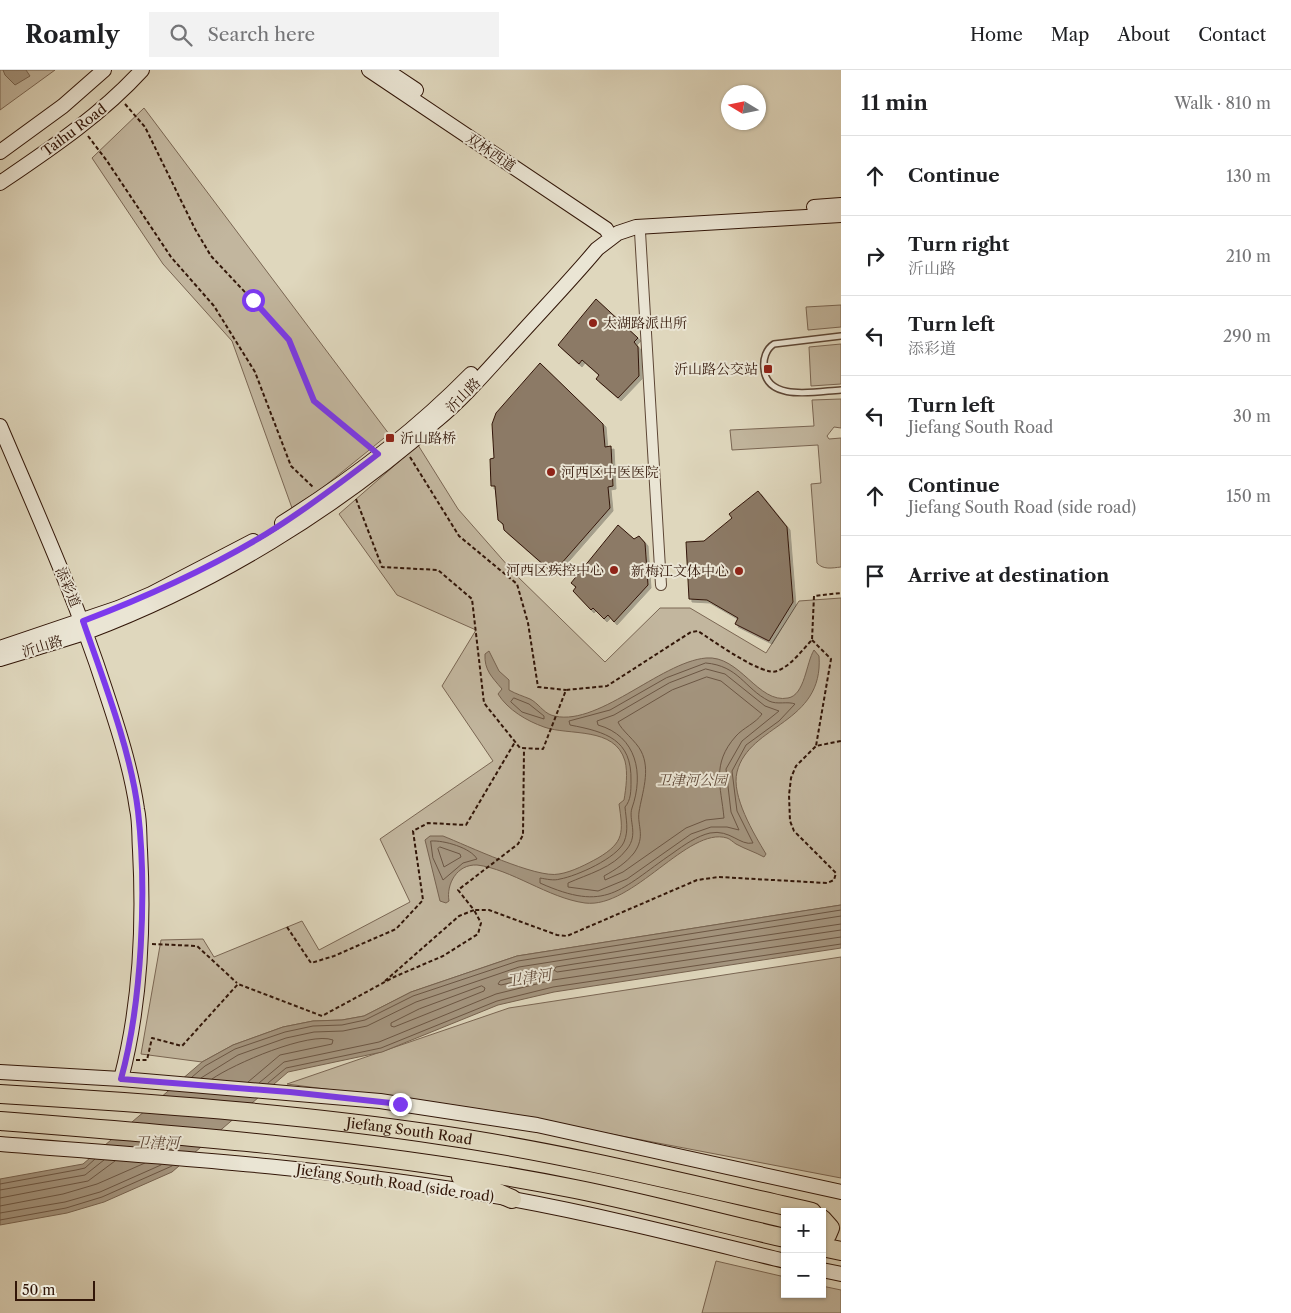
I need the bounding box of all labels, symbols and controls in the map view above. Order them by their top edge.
search box [149,12,499,57]
text: Roamly [25,20,119,49]
icon: search [167,21,195,49]
text: Search here [207,23,315,46]
text: Home [970,24,1023,46]
text: Map [1051,24,1089,46]
text: About [1117,24,1170,46]
text: Contact [1198,24,1266,46]
north arrow [721,85,766,130]
text: 11 min [861,90,928,115]
text: Walk · 810 m [1174,93,1271,113]
street label: Taihu Road [38,99,110,160]
street label: 双林西道 [463,129,519,175]
icon: ahead [861,162,889,190]
text: Continue [908,164,1000,187]
text: 130 m [1226,166,1271,186]
text: Turn right [908,233,1009,256]
icon: right [861,242,889,270]
text: 210 m [1226,246,1271,266]
text: 沂山路 [908,258,956,278]
route start [242,289,265,312]
text: Turn left [908,313,995,336]
place label: 太湖路派出所 [603,314,687,332]
marker: 太湖路派出所 [587,317,599,329]
icon: left [861,322,889,350]
text: 290 m [1223,326,1271,346]
text: 添彩道 [908,338,956,358]
place label: 沂山路公交站 [674,360,758,378]
marker: 沂山路公交站 [762,363,774,375]
street label: 沂山路 [442,374,484,416]
text: Turn left [908,394,995,417]
icon: left [861,402,889,430]
text: 30 m [1233,406,1271,426]
text: Jiefang South Road [908,417,1053,437]
place label: 沂山路桥 [400,429,456,447]
marker: 沂山路桥 [384,432,396,444]
place label: 河西区中医医院 [561,463,659,481]
marker: 河西区中医医院 [545,466,557,478]
text: Continue [908,474,1000,497]
icon: ahead [861,482,889,510]
text: 150 m [1226,486,1271,506]
text: Jiefang South Road (side road) [908,497,1136,517]
place label: 河西区疾控中心 [506,561,604,579]
place label: 新梅江文体中心 [631,562,729,580]
icon: arrive [861,562,889,590]
street label: 添彩道 [52,564,84,610]
marker: 河西区疾控中心 [608,564,620,576]
text: Arrive at destination [908,564,1109,587]
marker: 新梅江文体中心 [733,565,745,577]
street label: 沂山路 [19,631,65,661]
park label: 卫津河公园 [657,771,729,789]
water label: 卫津河 [505,964,556,990]
route end [389,1093,412,1116]
street label: Jiefang South Road [343,1113,474,1149]
water label: 卫津河 [134,1133,182,1152]
street label: Jiefang South Road (side road) [293,1160,495,1206]
map controls [781,1208,826,1298]
button: + [781,1208,826,1253]
button: − [781,1253,826,1298]
scale bar [15,1278,95,1301]
text: 50 m [22,1281,55,1299]

